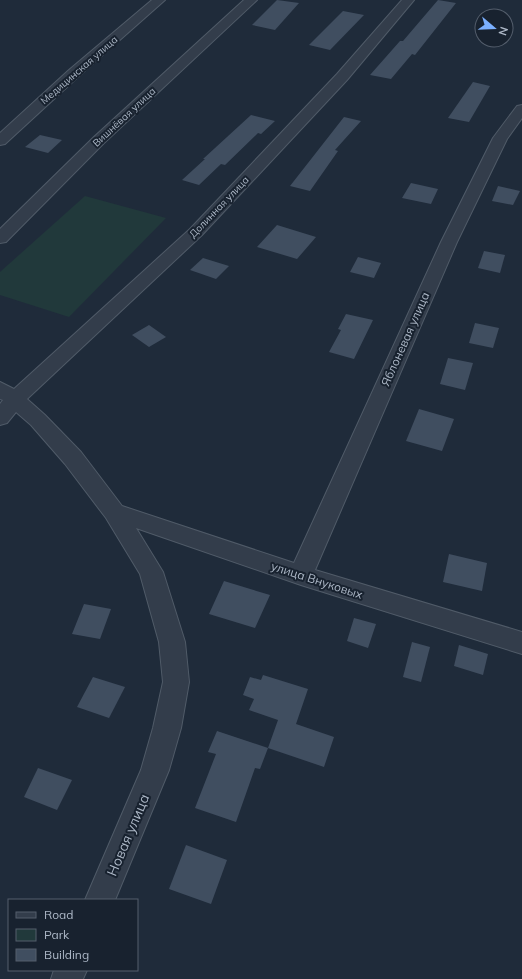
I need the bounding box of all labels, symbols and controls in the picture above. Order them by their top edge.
north arrow [474,8,514,48]
text: N [495,25,511,37]
street label: Медицинская улица [38,33,120,107]
street label: Вишнёвая улица [90,84,158,150]
street label: Долинная улица [186,173,252,241]
street label: Яблоневая улица [377,290,433,388]
street label: улица Внуковых [269,558,365,602]
street label: Новая улица [103,791,153,879]
legend [8,899,138,971]
text: Road [44,907,73,922]
text: Park [44,927,70,942]
text: Building [44,947,89,962]

